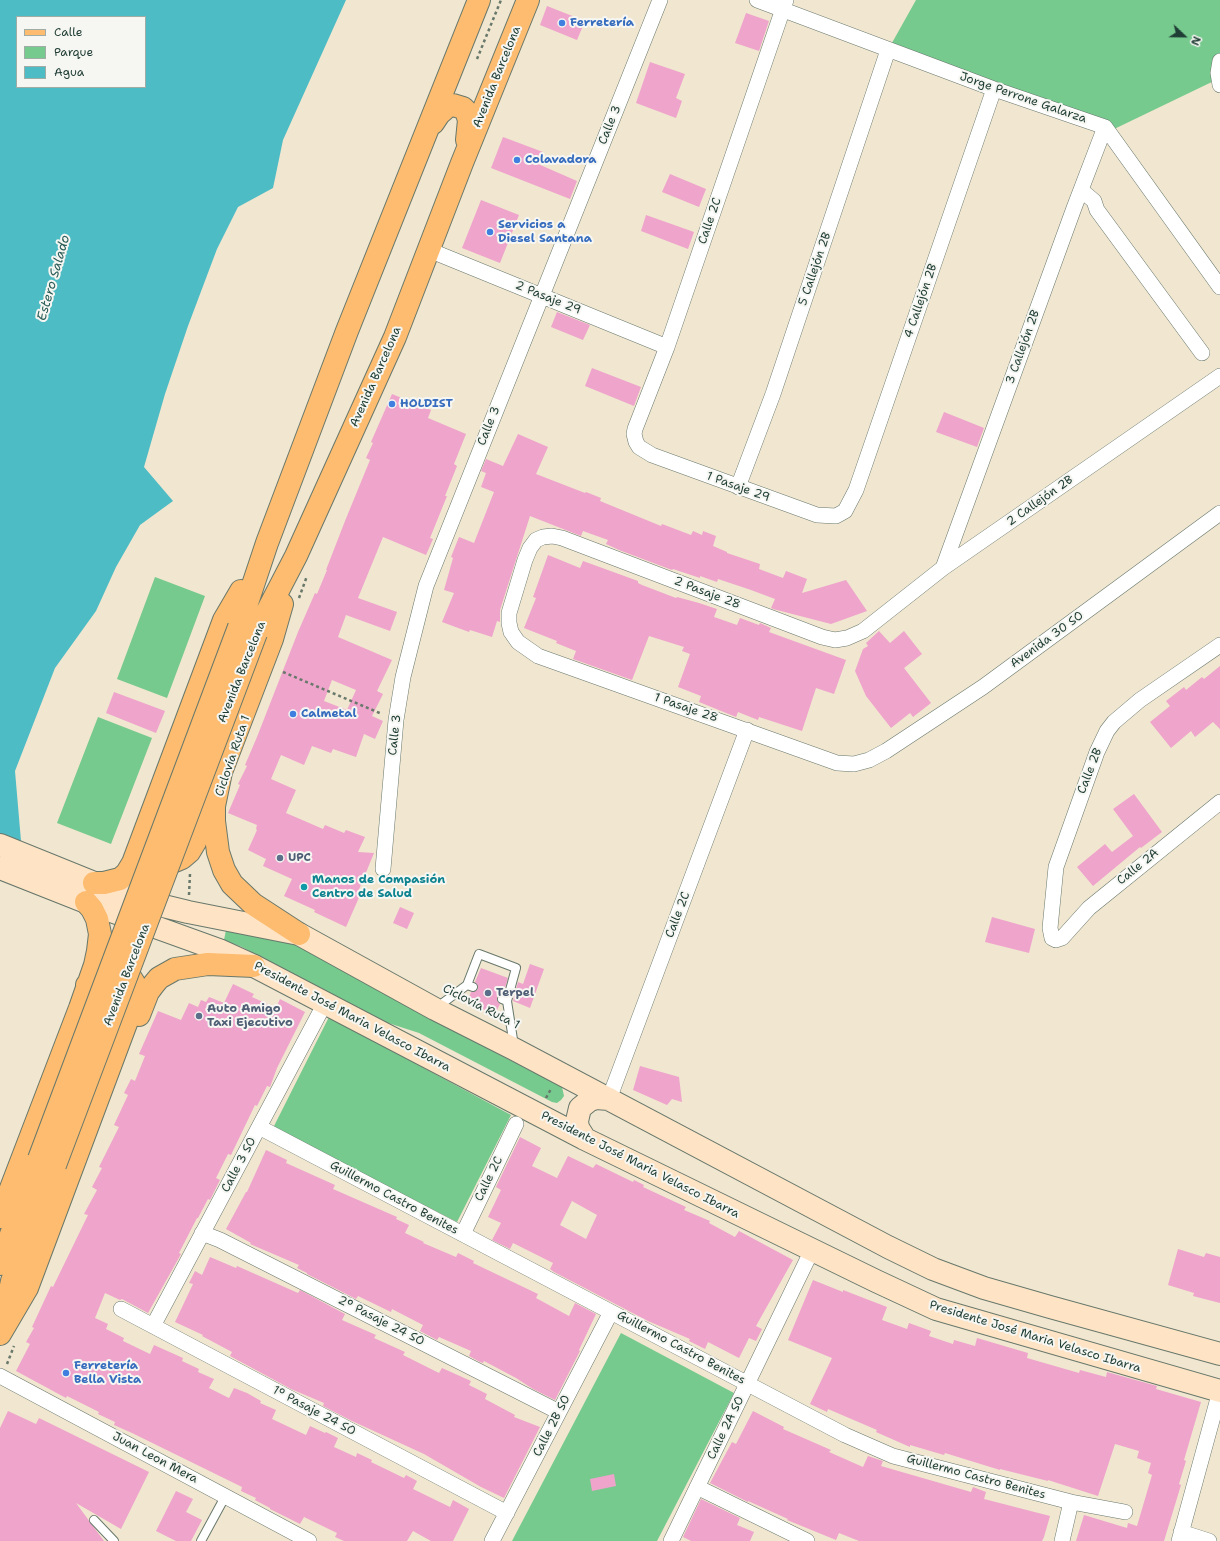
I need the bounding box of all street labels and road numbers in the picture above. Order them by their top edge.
street label: Avenida Barcelona [470,24,524,130]
street label: Jorge Perrone Galarza [958,69,1088,127]
street label: Calle 3 [596,103,624,147]
street label: Calle 2C [695,196,725,246]
street label: 5 Callejón 2B [796,230,834,308]
street label: 4 Callejón 2B [902,262,940,340]
street label: 2 Pasaje 29 [513,278,583,318]
street label: 3 Callejón 2B [1003,308,1043,386]
street label: Avenida Barcelona [347,325,405,429]
street label: Calle 3 [475,404,503,448]
street label: 1 Pasaje 29 [704,469,772,505]
street label: 2 Callejón 2B [1004,473,1076,529]
street label: 2 Pasaje 28 [672,574,742,612]
street label: Avenida 30 SO [1008,609,1086,671]
street label: Avenida Barcelona [215,619,269,725]
street label: 1 Pasaje 28 [652,690,720,726]
street label: Ciclovía Ruta 1 [212,714,254,798]
street label: Calle 3 [386,714,404,756]
street label: Calle 2B [1075,746,1105,796]
street label: Calle 2A [1114,846,1162,888]
street label: Calle 2C [663,890,693,940]
street label: Avenida Barcelona [101,922,153,1028]
street label: Presidente José Maria Velasco Ibarra [251,959,453,1075]
street label: Ciclovía Ruta 1 [440,981,522,1033]
street label: Presidente José Maria Velasco Ibarra [538,1109,742,1221]
street label: Calle 3 SO [219,1135,259,1195]
street label: Calle 2C [472,1154,506,1204]
street label: Guillermo Castro Benites [327,1158,461,1238]
street label: 2º Pasaje 24 SO [335,1293,427,1349]
street label: Presidente José Maria Velasco Ibarra [927,1298,1143,1376]
street label: Guillermo Castro Benites [614,1308,748,1388]
street label: 1º Pasaje 24 SO [270,1383,358,1439]
street label: Calle 2B SO [530,1393,574,1459]
street label: Calle 2A SO [705,1394,747,1462]
street label: Juan Leon Mera [110,1429,200,1487]
street label: Guillermo Castro Benites [905,1452,1047,1502]

